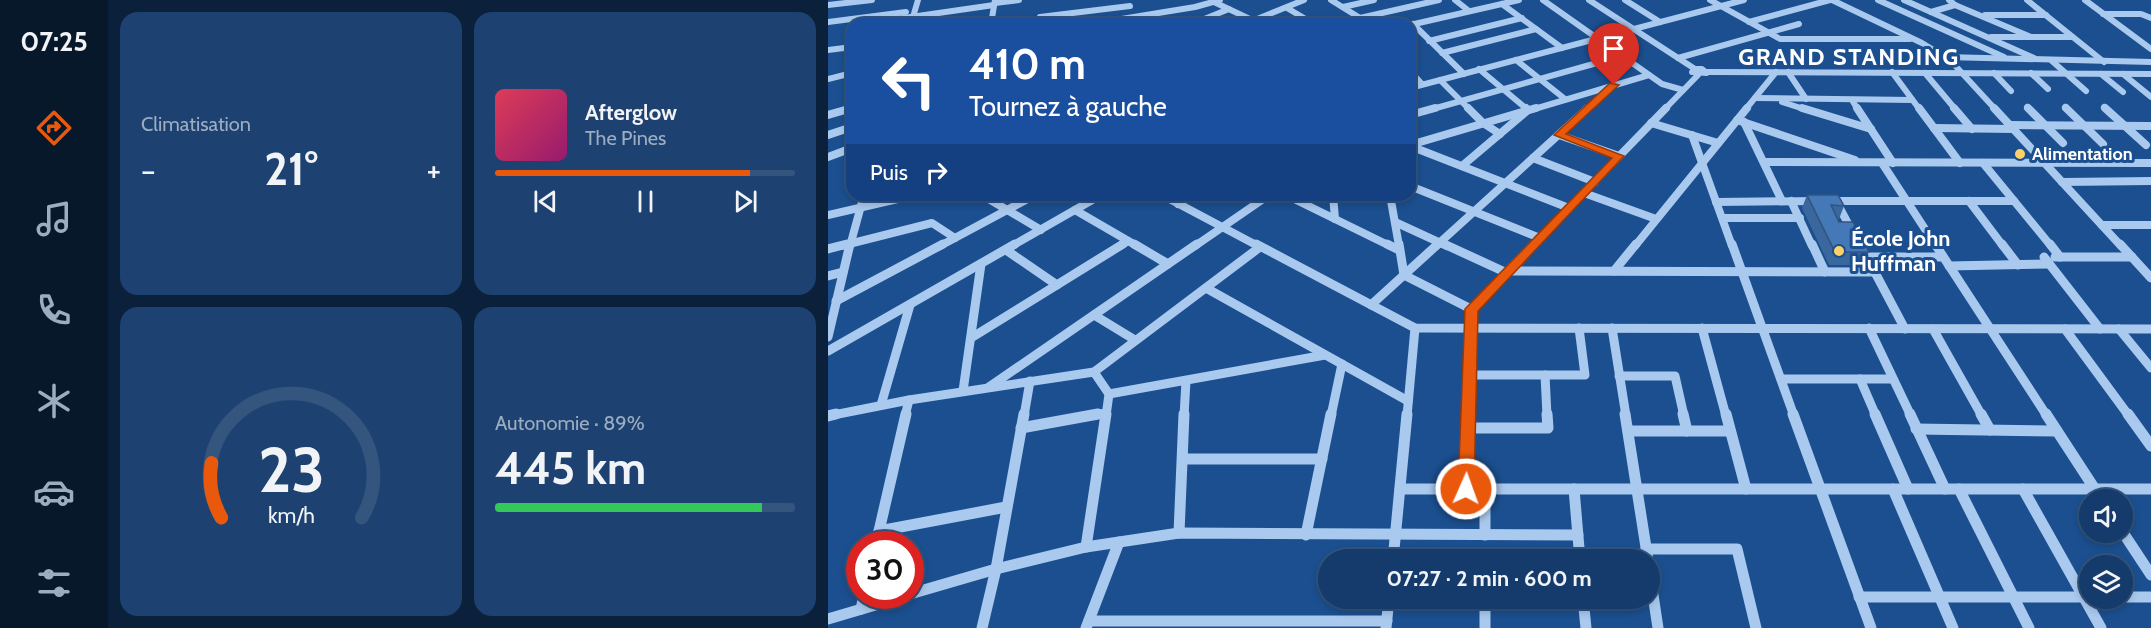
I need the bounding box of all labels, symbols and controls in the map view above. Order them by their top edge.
pin [1588,23,1639,85]
text: 07:25 [20,25,88,58]
icon: arrive [1597,32,1630,65]
text: 410 m [969,38,1086,90]
icon: left [870,42,948,120]
district label: GRAND STANDING [1738,42,1960,71]
text: Tournez à gauche [969,90,1167,123]
text: Afterglow [585,99,677,126]
icon: directions [33,107,75,149]
text: Climatisation [141,112,251,136]
text: The Pines [585,126,666,150]
text: 21° [264,142,318,196]
place label: Alimentation [2032,143,2133,165]
marker: Alimentation [2013,147,2027,161]
text: − [141,150,156,190]
text: + [426,150,441,190]
icon: right [920,156,953,189]
text: Puis [870,159,908,186]
icon: previous [529,185,562,218]
icon: pause [629,185,662,218]
icon: next [729,185,762,218]
icon: music [33,198,75,240]
place label: École John Huffman [1851,225,1950,277]
marker: École John Huffman [1832,244,1846,258]
icon: phone [33,289,75,331]
icon: climate [33,380,75,422]
text: Autonomie · 89% [495,411,645,435]
text: 23 [258,432,324,508]
text: 445 km [495,441,646,495]
position arrow [1434,457,1498,521]
icon: car [33,471,75,513]
map controls [2079,489,2133,609]
button: sound [2079,489,2133,543]
text: km/h [268,503,314,529]
speed limit sign: 30 [846,531,924,609]
button: layers [2079,555,2133,609]
icon: filters [33,562,75,604]
text: 07:27 · 2 min · 600 m [1386,565,1592,592]

